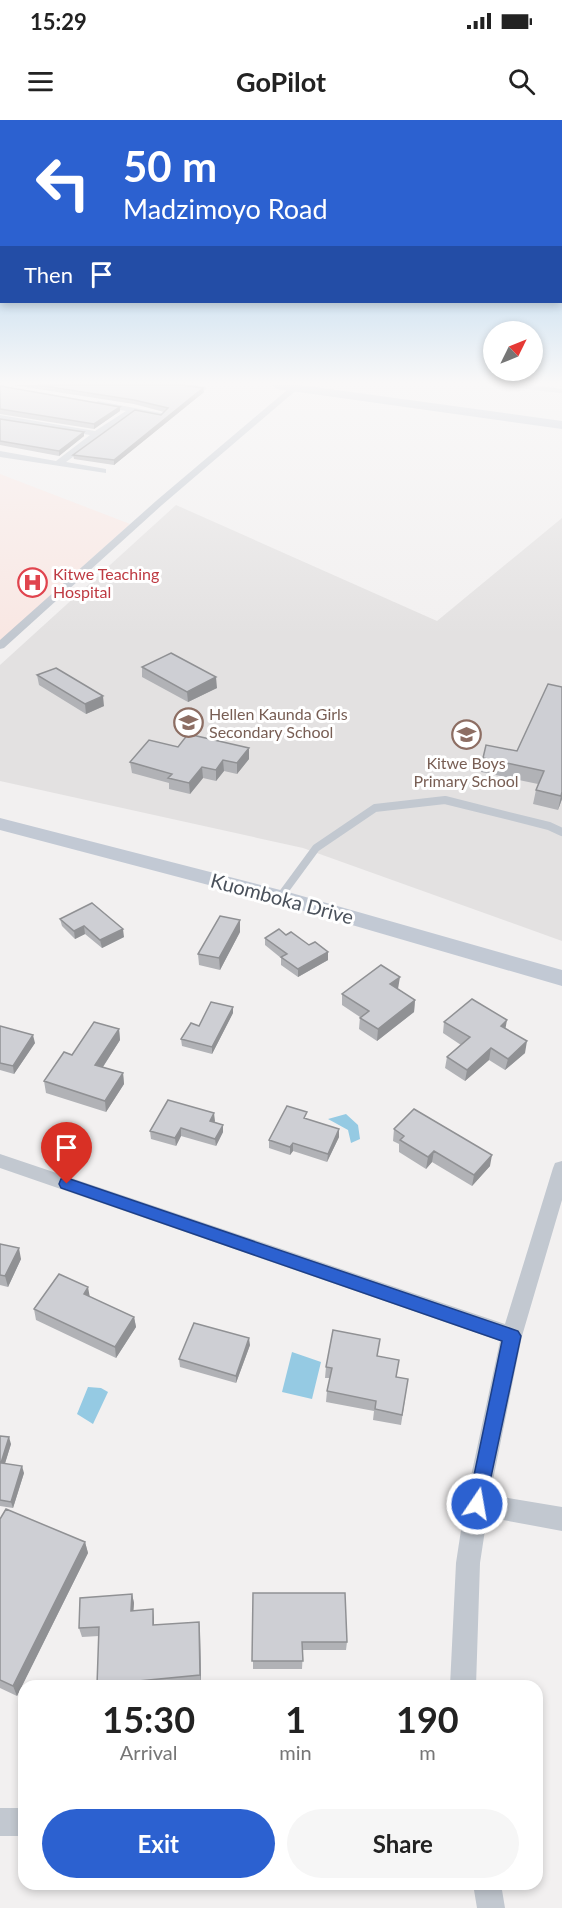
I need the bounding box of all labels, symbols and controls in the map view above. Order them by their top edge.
text: 15:29 [30,8,87,35]
icon: menu [24,65,57,98]
text: GoPilot [236,65,326,98]
icon: search [505,65,538,98]
text: 50 m [123,141,217,191]
icon: left [24,144,102,222]
text: Madzimoyo Road [123,192,328,225]
icon: arrive [85,258,118,291]
text: Then [24,261,73,288]
north arrow [483,321,543,381]
map controls [483,321,543,381]
place label: Kitwe Teaching Hospital [53,564,159,601]
hospital icon: Kitwe Teaching Hospital [16,567,48,599]
place label: Hellen Kaunda Girls Secondary School [209,704,348,741]
school or university icon: Hellen Kaunda Girls Secondary School [172,707,204,739]
school or university icon: Kitwe Boys Primary School [450,719,482,751]
place label: Kitwe Boys Primary School [413,753,519,790]
street label: Kuomboka Drive [208,867,356,929]
pin [41,1122,92,1184]
icon: arrive [50,1131,83,1164]
position arrow [445,1472,509,1536]
text: 15:30 [102,1697,195,1741]
text: 1 [285,1697,306,1741]
text: 190 [396,1697,459,1741]
text: Arrival [120,1740,177,1764]
text: min [279,1740,312,1764]
text: m [419,1740,436,1764]
button: Exit [42,1809,275,1878]
button: Share [287,1809,519,1878]

